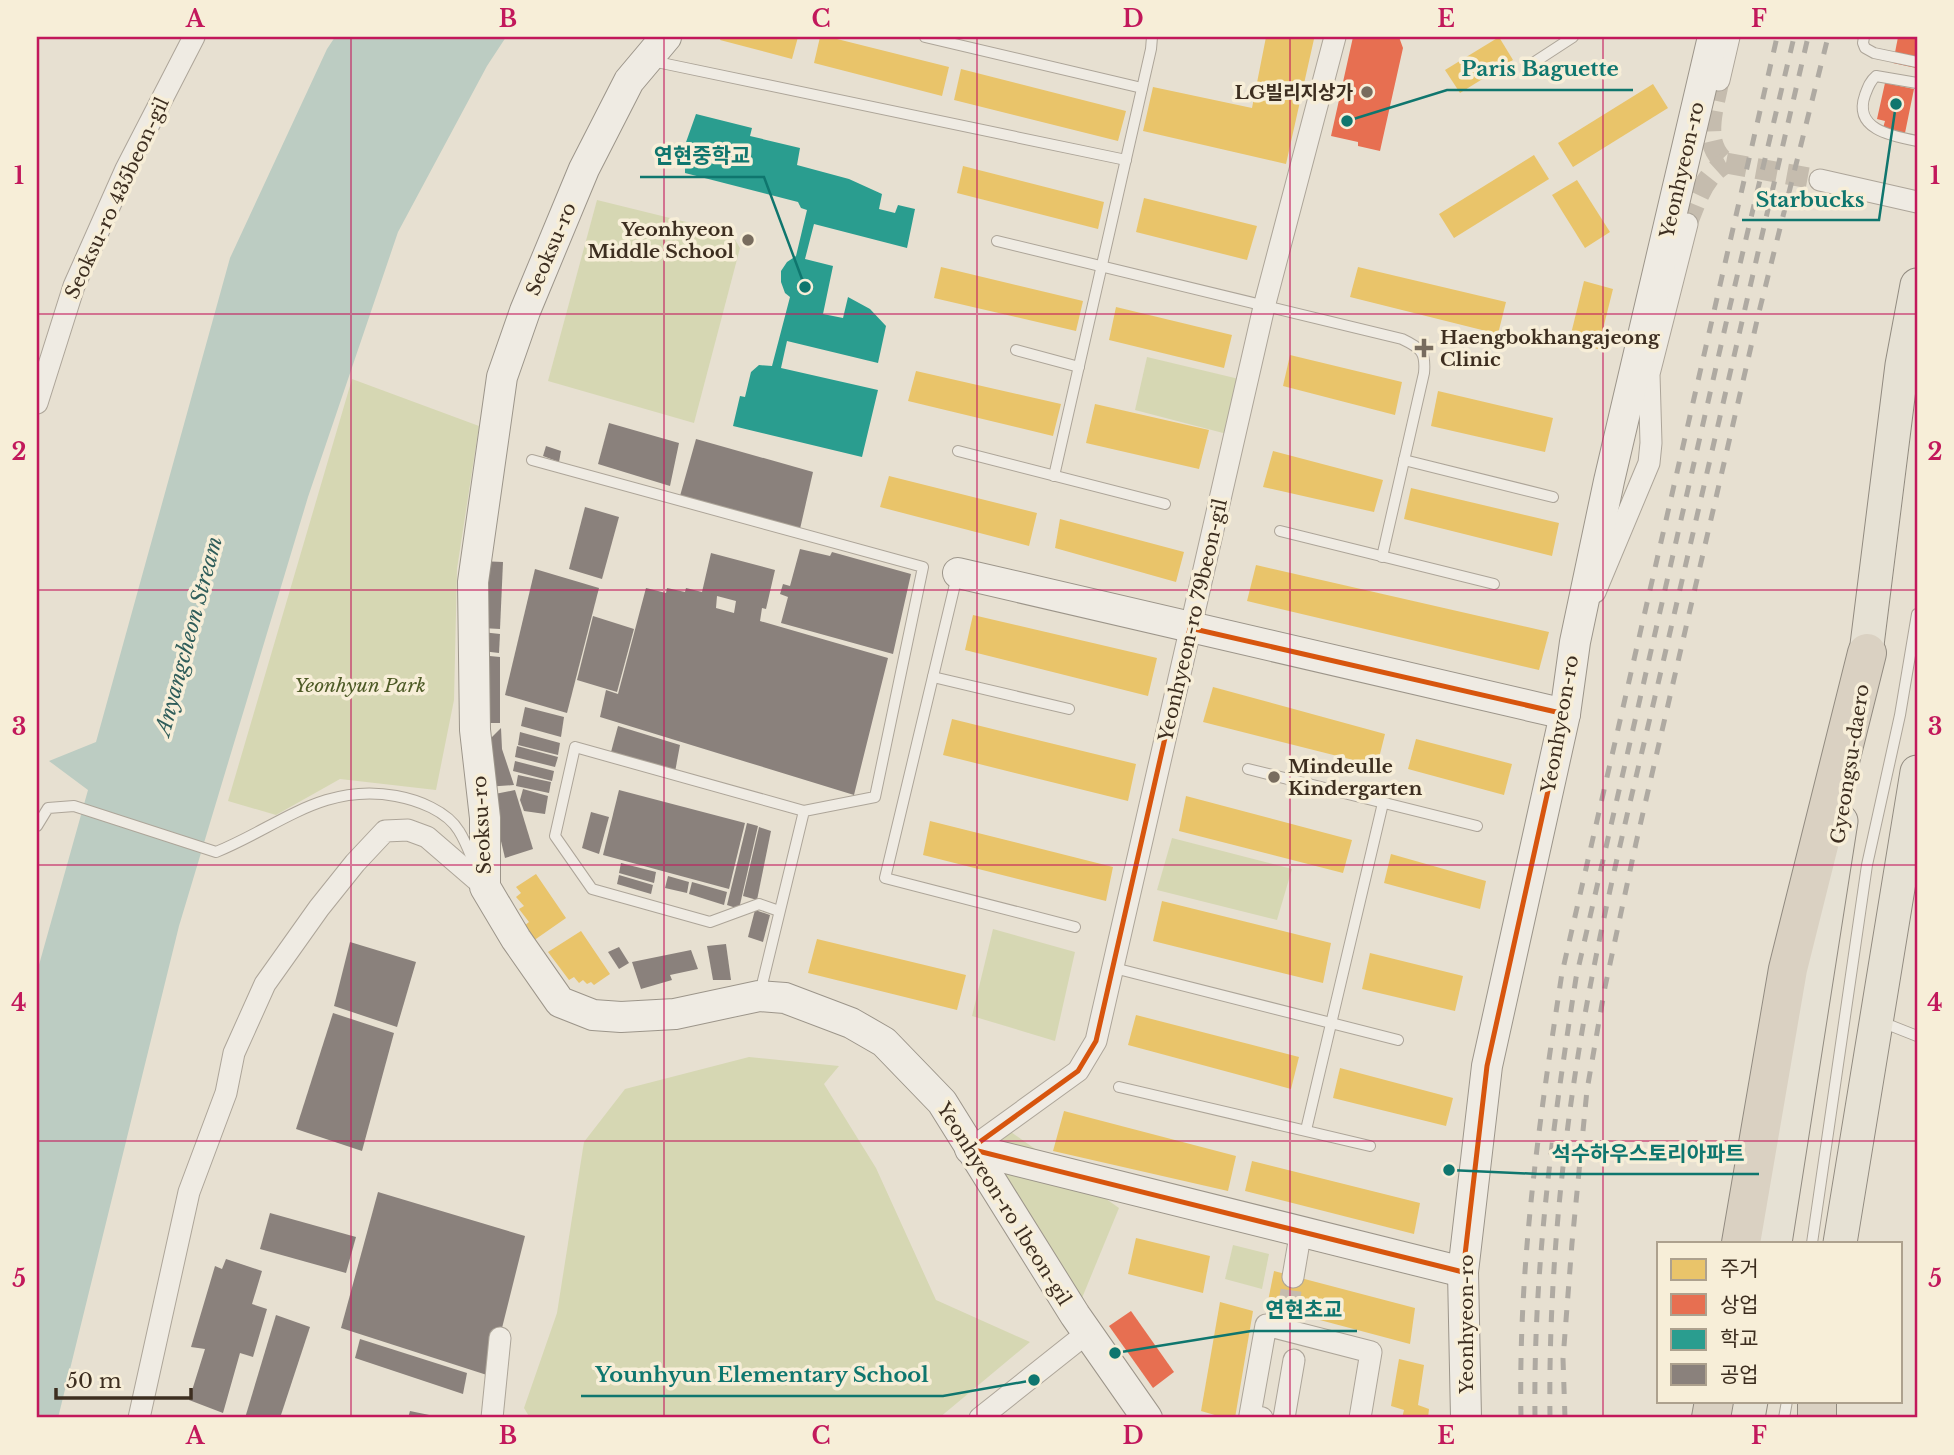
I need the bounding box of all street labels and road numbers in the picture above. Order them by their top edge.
street label: Seoksu-ro 435beon-gil [60,94,174,302]
street label: Yeonhyeon-ro [1655,100,1709,241]
street label: Seoksu-ro [521,199,581,299]
street label: Yeonhyeon-ro 79beon-gil [1154,496,1232,745]
street label: Yeonhyeon-ro [1536,653,1583,796]
street label: Gyeongsu-daero [1826,682,1874,846]
street label: Seoksu-ro [468,775,496,875]
street label: Yeonhyeon-ro 1beon-gil [931,1097,1076,1310]
street label: Yeonhyeon-ro [1455,1254,1478,1395]

